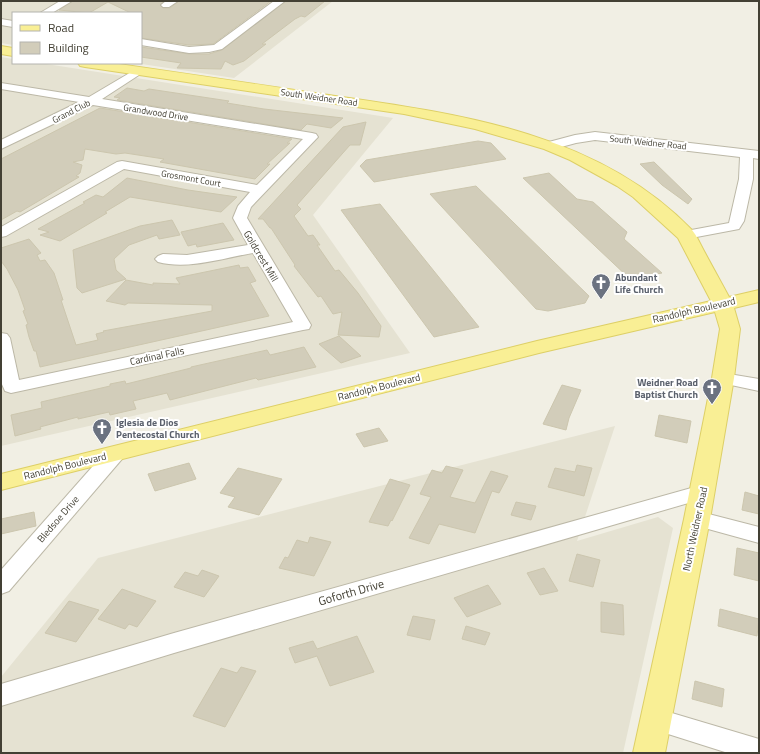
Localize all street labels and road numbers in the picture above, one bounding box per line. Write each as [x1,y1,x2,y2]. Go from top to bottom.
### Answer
street label: South Weidner Road [280,85,358,109]
street label: Grand Club [50,96,93,126]
street label: Grandwood Drive [123,100,190,124]
street label: South Weidner Road [609,131,687,153]
street label: Grosmont Court [160,166,223,190]
street label: Goldcrest Mill [240,228,282,284]
street label: Randolph Boulevard [651,293,737,327]
street label: Cardinal Falls [128,343,186,369]
street label: Randolph Boulevard [336,369,422,405]
street label: Randolph Boulevard [22,448,108,484]
street label: North Weidner Road [679,486,711,572]
street label: Bledsoe Drive [33,492,83,546]
street label: Goforth Drive [316,574,386,610]

